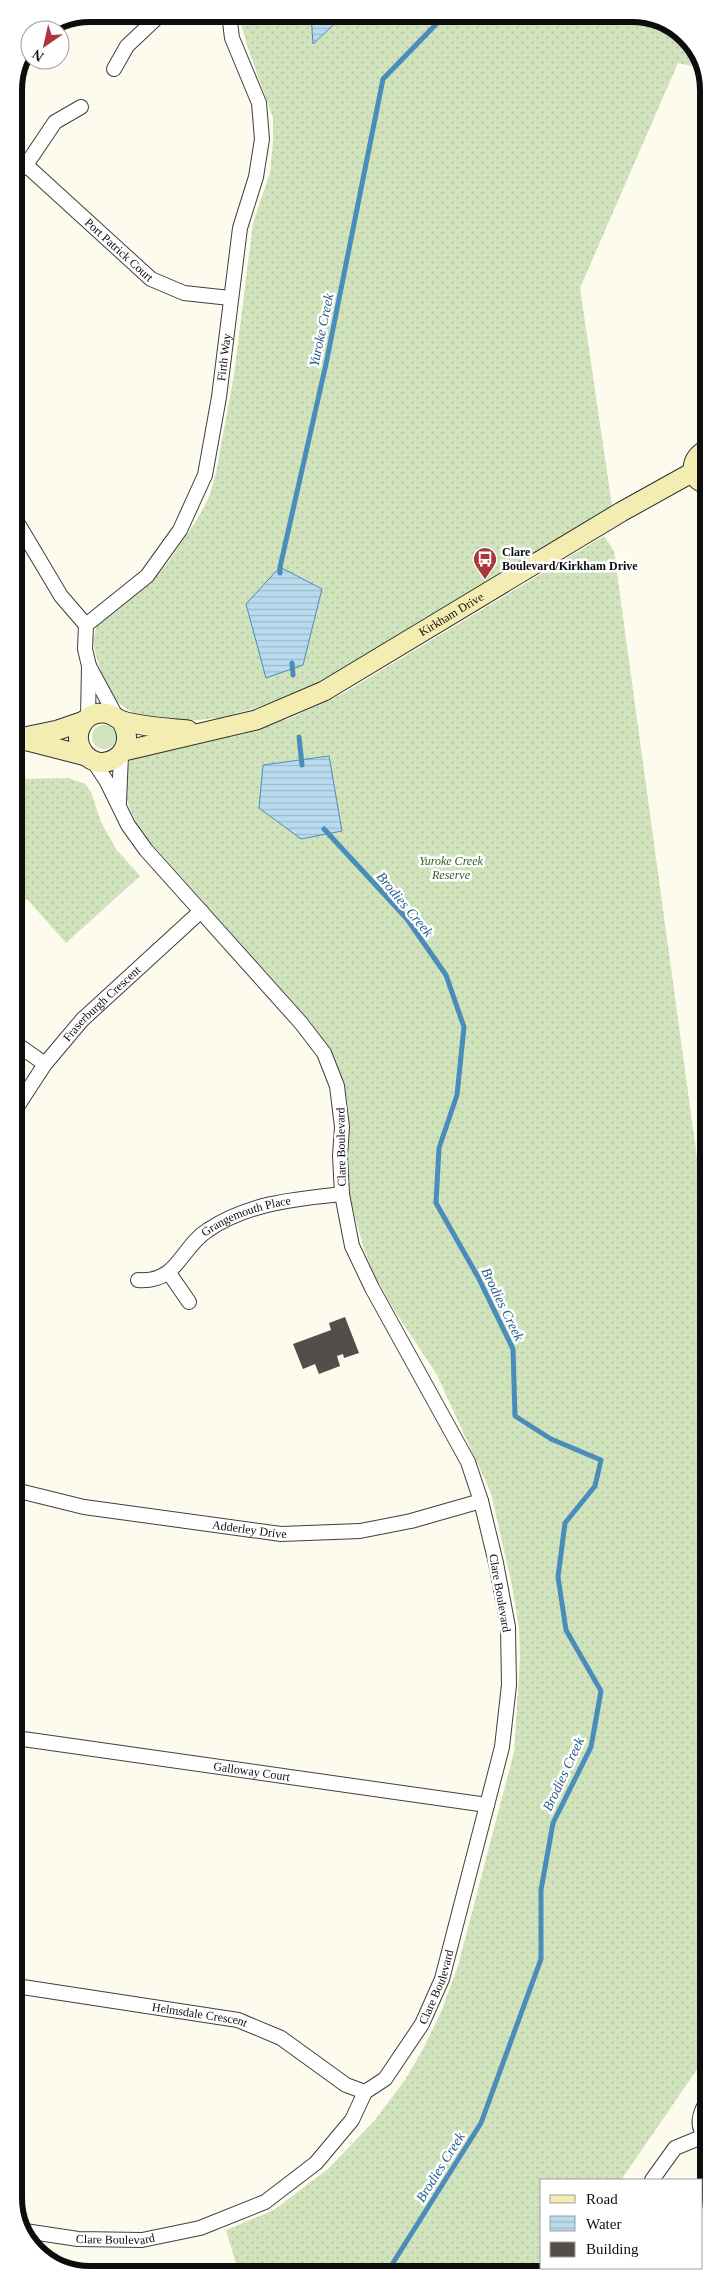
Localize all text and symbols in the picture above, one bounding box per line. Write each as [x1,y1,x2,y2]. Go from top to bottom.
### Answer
north arrow [20,20,70,70]
text: N [30,46,46,64]
street label: Port Patrick Court [82,215,157,285]
water label: Yuroke Creek [306,291,337,368]
street label: Firth Way [214,333,234,382]
place label: Clare Boulevard/Kirkham Drive [502,545,638,573]
bus stop icon: Clare Boulevard/Kirkham Drive [472,546,498,580]
street label: Kirkham Drive [416,590,486,639]
park label: Yuroke Creek Reserve [419,854,484,882]
water label: Brodies Creek [373,869,436,940]
street label: Fraserburgh Crescent [60,962,144,1044]
street label: Clare Boulevard [333,1107,349,1187]
street label: Grangemouth Place [199,1193,292,1239]
water label: Brodies Creek [478,1265,527,1344]
street label: Adderley Drive [211,1518,287,1541]
street label: Clare Boulevard [486,1553,514,1633]
water label: Brodies Creek [540,1734,587,1813]
street label: Galloway Court [213,1759,291,1784]
street label: Clare Boulevard [416,1948,456,2027]
street label: Helmsdale Crescent [151,2000,250,2030]
water label: Brodies Creek [413,2129,468,2205]
legend [540,2179,703,2269]
text: Road [586,2191,618,2207]
text: Water [586,2216,621,2232]
street label: Clare Boulevard [76,2231,156,2247]
text: Building [586,2241,639,2257]

